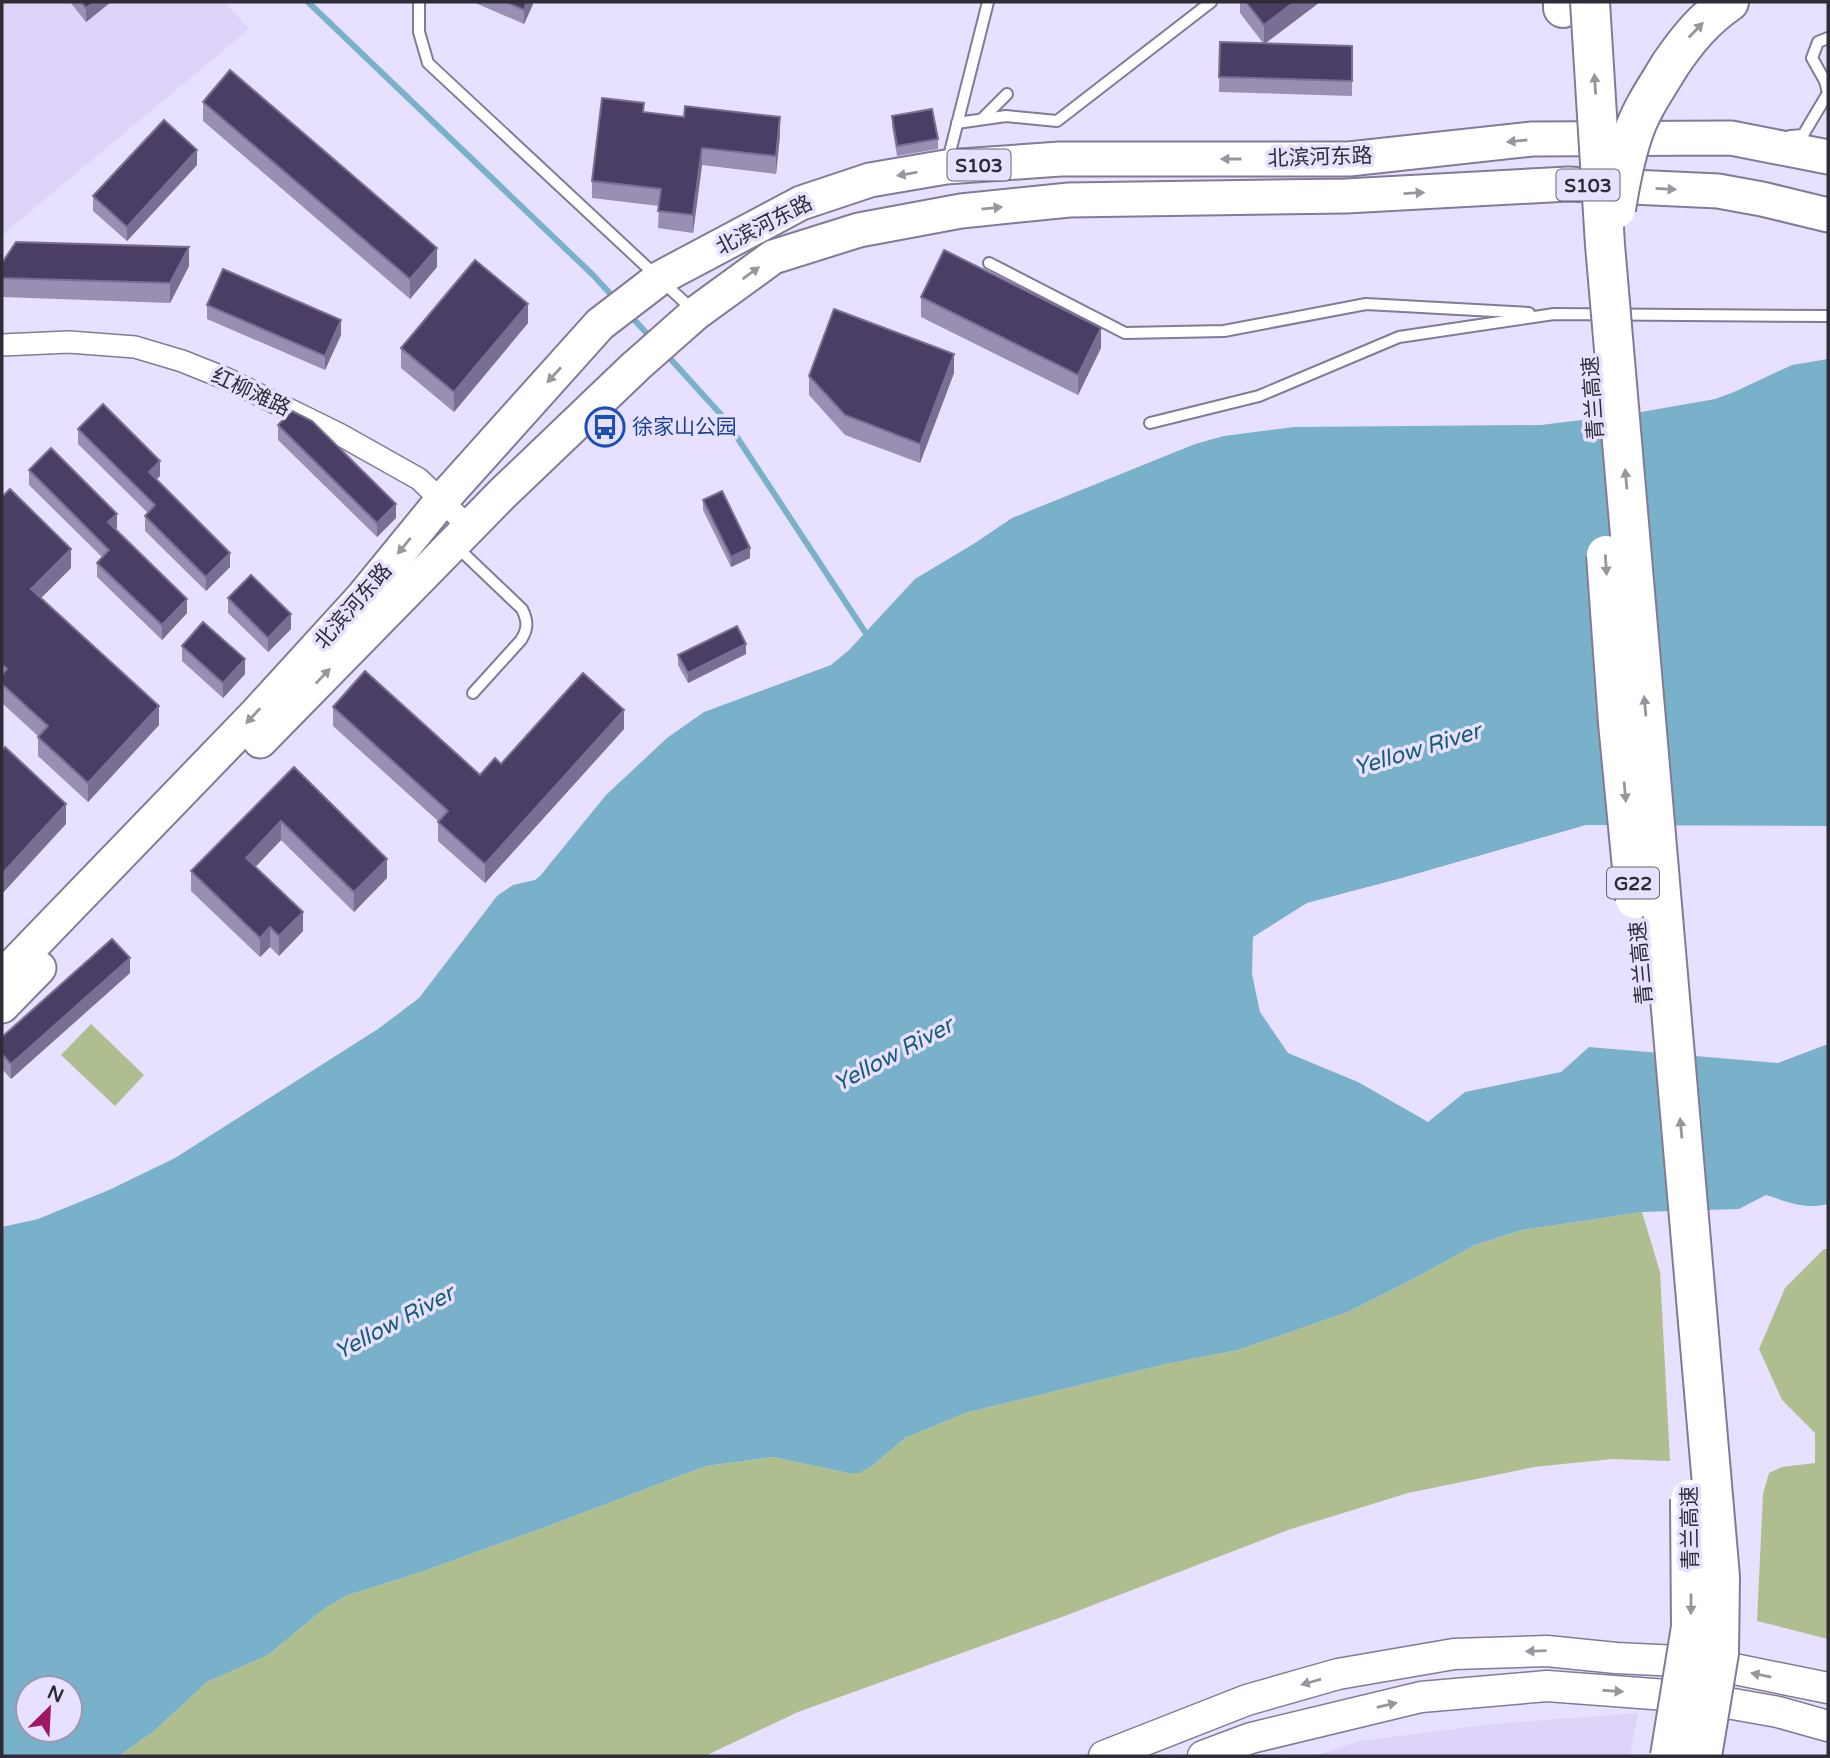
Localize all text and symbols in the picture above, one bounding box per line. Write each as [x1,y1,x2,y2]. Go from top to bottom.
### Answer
one-way arrow [1688,22,1704,39]
one-way arrow [1589,73,1600,95]
one-way arrow [1506,136,1528,147]
street label: 北滨河东路 [1267,143,1373,172]
road number: S103 [948,150,1010,181]
one-way arrow [1220,153,1242,165]
one-way arrow [896,169,918,180]
road number: S103 [1556,169,1620,200]
one-way arrow [1655,183,1677,194]
one-way arrow [1403,187,1425,198]
street label: 北滨河东路 [712,190,817,260]
one-way arrow [981,202,1003,213]
one-way arrow [742,266,760,280]
street label: 青兰高速 [1578,355,1609,441]
street label: 红柳滩路 [207,363,294,422]
one-way arrow [546,366,562,384]
bus stop icon: 徐家山公园 [584,406,626,448]
place label: 徐家山公园 [632,415,737,440]
one-way arrow [1620,468,1631,490]
one-way arrow [397,536,412,554]
one-way arrow [1601,554,1612,576]
street label: 北滨河东路 [310,559,397,654]
one-way arrow [315,668,332,685]
one-way arrow [1639,695,1650,717]
one-way arrow [246,707,262,724]
water label: Yellow River [1350,716,1487,783]
one-way arrow [1620,781,1631,803]
road number: G22 [1607,868,1659,898]
street label: 青兰高速 [1625,920,1658,1006]
water label: Yellow River [829,1010,961,1098]
one-way arrow [1675,1116,1686,1138]
water label: Yellow River [330,1278,462,1366]
street label: 青兰高速 [1677,1486,1704,1570]
one-way arrow [1685,1593,1697,1615]
one-way arrow [1524,1646,1546,1657]
one-way arrow [1750,1669,1772,1680]
north arrow [14,1674,84,1744]
one-way arrow [1300,1677,1322,1688]
text: N [44,1681,67,1708]
one-way arrow [1602,1686,1624,1697]
one-way arrow [1376,1699,1398,1710]

